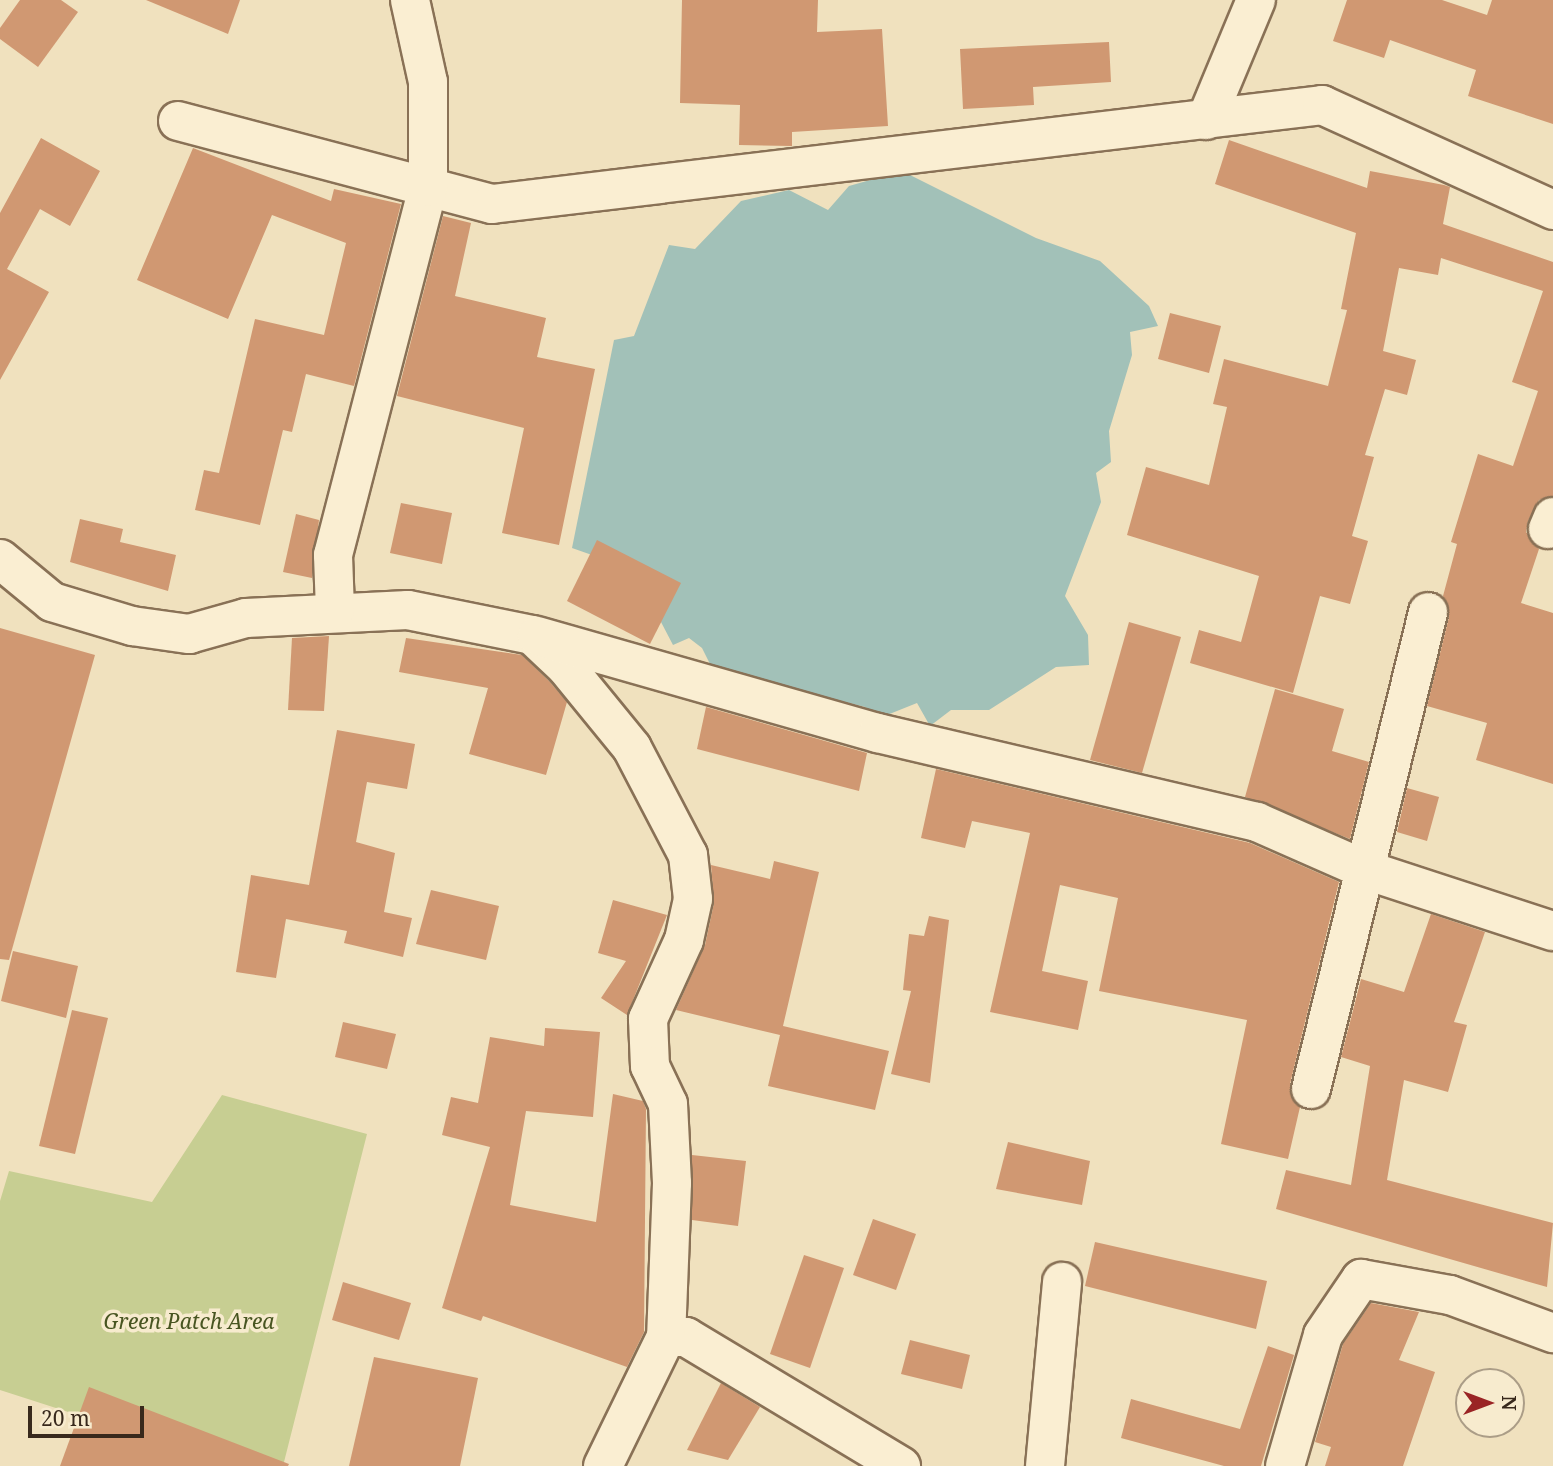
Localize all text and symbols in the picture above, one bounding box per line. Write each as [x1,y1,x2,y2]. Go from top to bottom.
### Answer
park label: Green Patch Area [103,1308,275,1334]
north arrow [1455,1368,1525,1438]
scale bar [32,1392,147,1436]
text: N [1496,1396,1522,1410]
text: 20 m [41,1404,90,1432]

